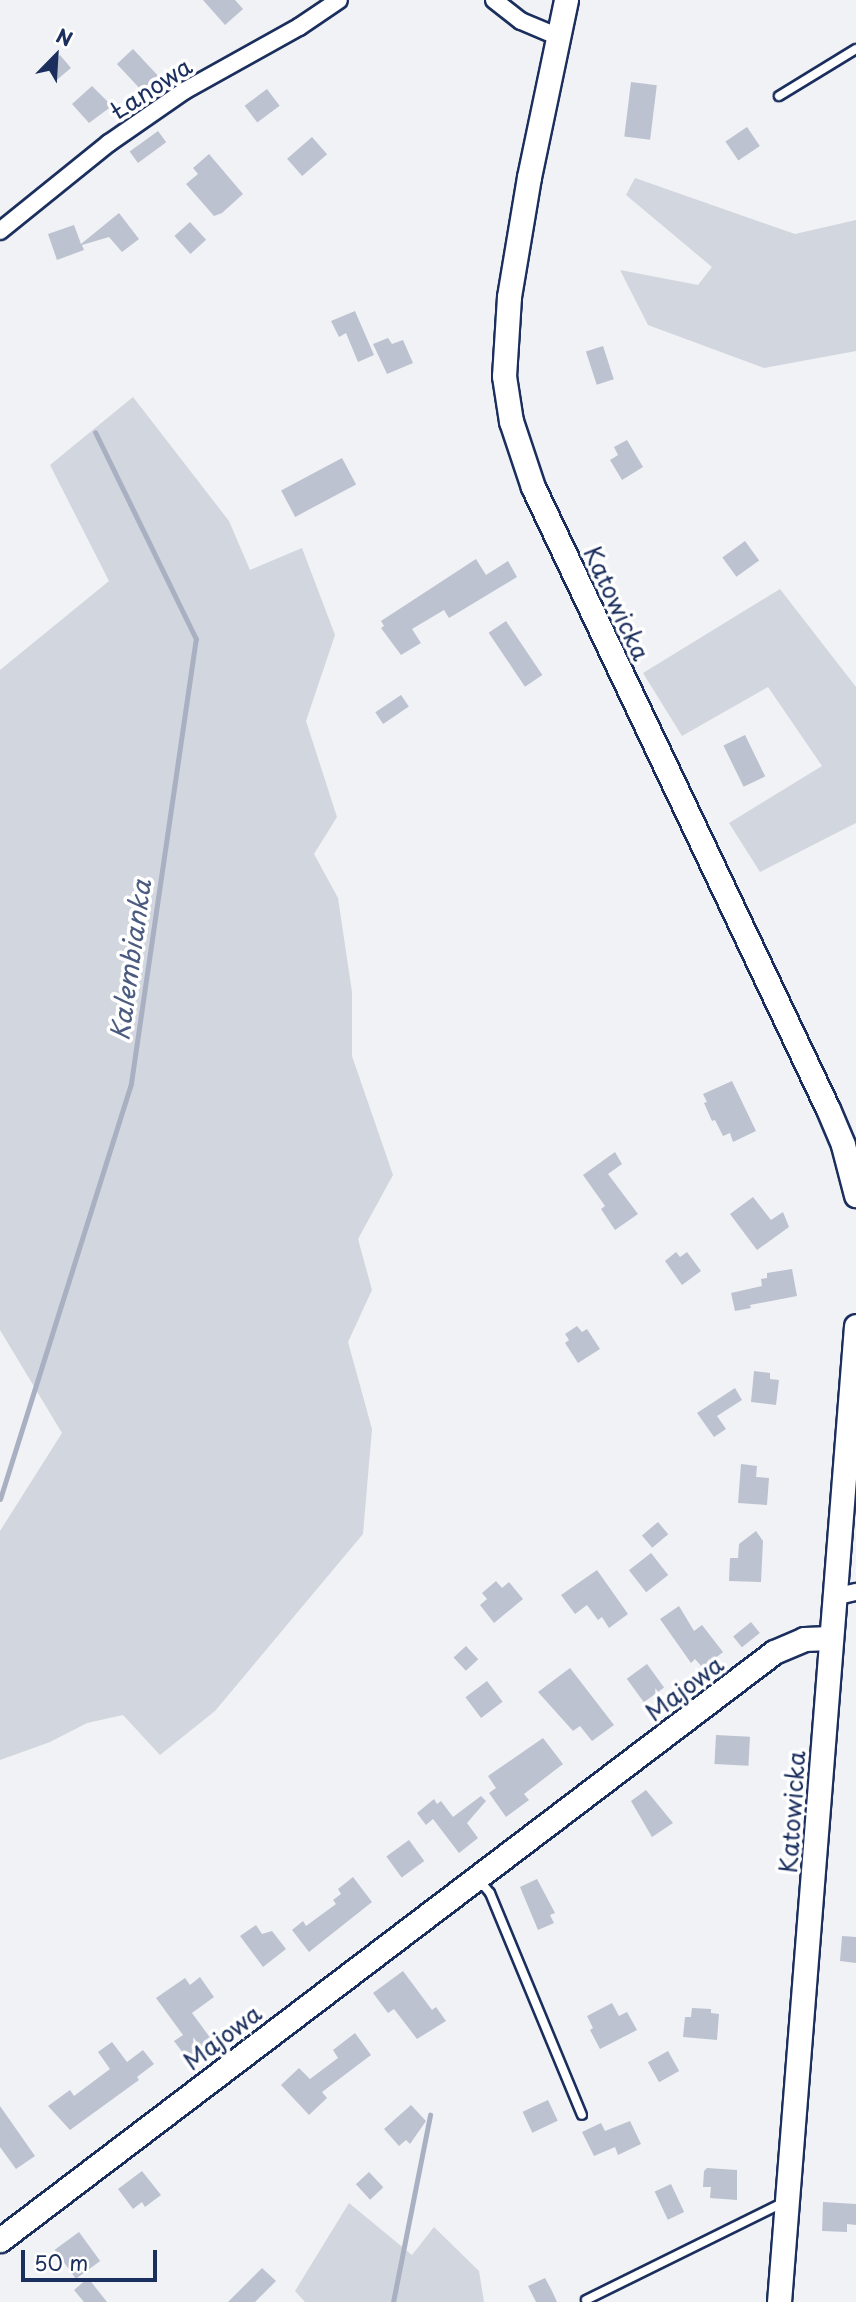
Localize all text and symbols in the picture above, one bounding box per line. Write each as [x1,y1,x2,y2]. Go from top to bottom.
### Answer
north arrow [21,21,91,91]
text: N [52,21,77,53]
street label: Łanowa [105,51,197,125]
street label: Katowicka [578,541,656,665]
water label: Kalembianka [103,878,157,1042]
street label: Majowa [639,1649,729,1727]
street label: Katowicka [773,1750,811,1874]
street label: Majowa [177,1998,267,2076]
scale bar [24,2236,161,2280]
text: 50 m [34,2246,88,2278]

